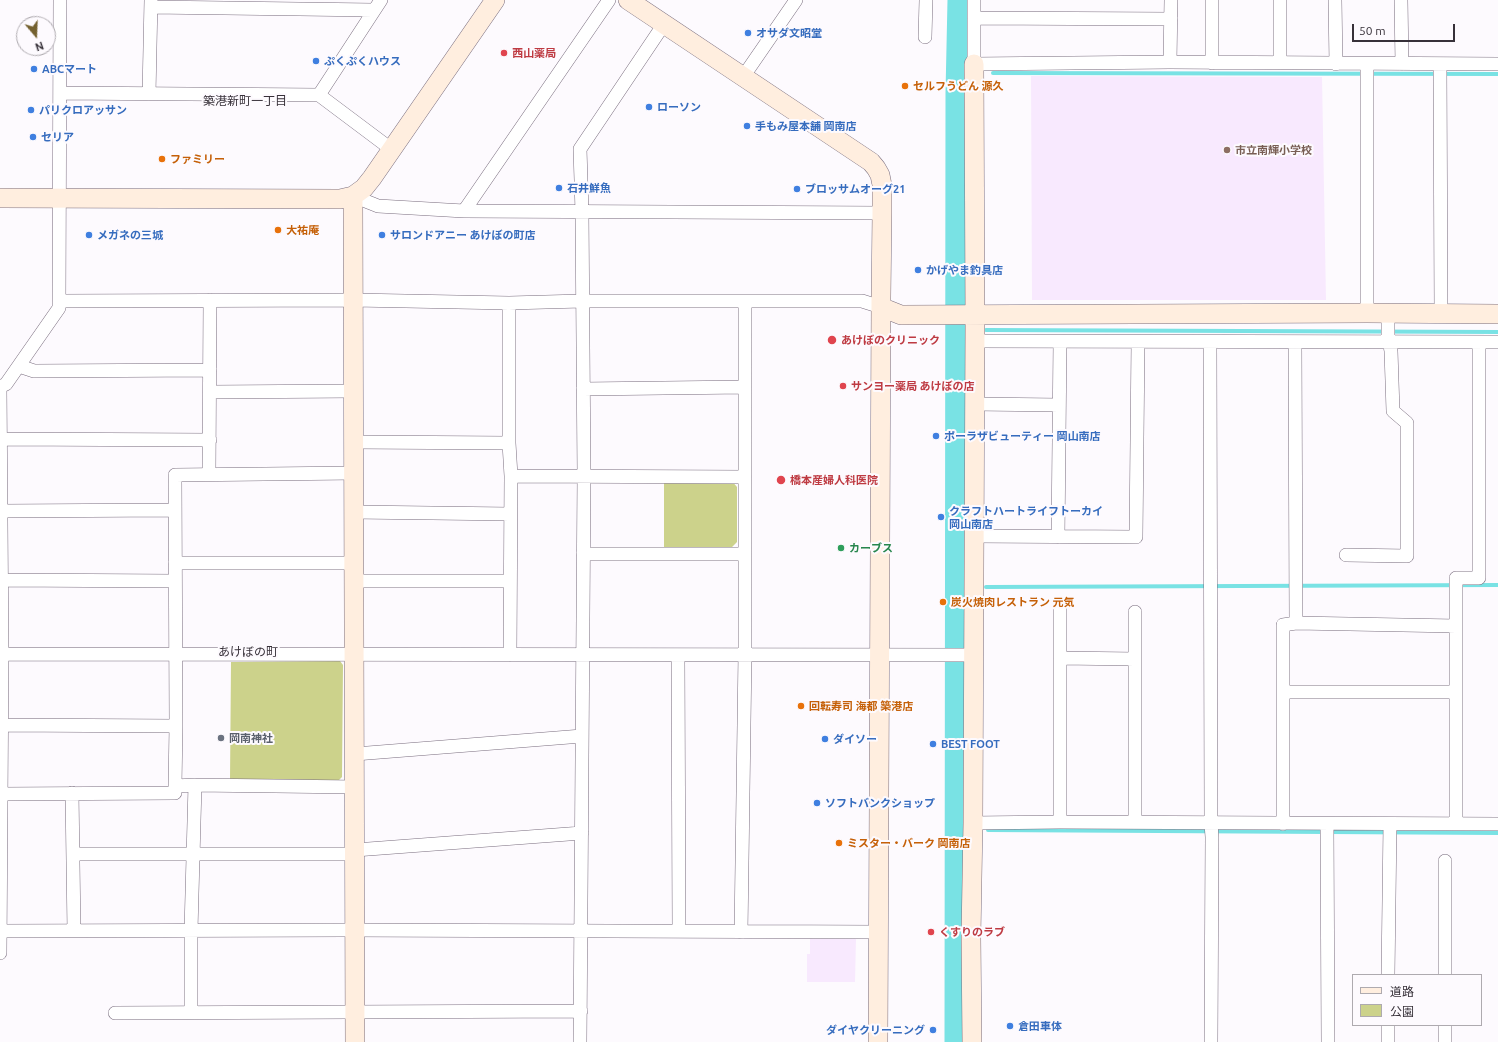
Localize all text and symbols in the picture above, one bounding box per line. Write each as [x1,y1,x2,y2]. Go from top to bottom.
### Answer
north arrow [16,16,56,56]
scale bar [1354,16,1457,42]
text: 50 m [1359,24,1386,37]
place label: オサダ文昭堂 [756,26,822,40]
marker: オサダ文昭堂 [743,28,753,38]
text: N [34,39,45,53]
place label: 西山薬局 [512,46,556,60]
marker: 西山薬局 [499,48,509,58]
place label: ぷくぷくハウス [324,54,401,68]
marker: ぷくぷくハウス [311,56,321,66]
place label: ABCマート [42,62,97,76]
marker: ABCマート [29,64,39,74]
place label: セルフうどん 源久 [913,79,1004,93]
marker: セルフうどん 源久 [900,81,910,91]
district label: 築港新町一丁目 [203,94,287,108]
place label: ローソン [657,100,701,114]
marker: ローソン [644,102,654,112]
place label: パリクロアッサン [39,103,127,117]
marker: パリクロアッサン [26,105,36,115]
place label: 手もみ屋本舗 岡南店 [755,119,857,133]
marker: 手もみ屋本舗 岡南店 [742,121,752,131]
place label: セリア [41,130,74,144]
marker: セリア [28,132,38,142]
place label: 市立南輝小学校 [1235,143,1312,157]
marker: 市立南輝小学校 [1222,145,1232,155]
place label: ファミリー [170,152,225,166]
marker: ファミリー [157,154,167,164]
place label: 石井鮮魚 [567,181,611,195]
place label: ブロッサムオーグ21 [805,182,905,196]
marker: 石井鮮魚 [554,183,564,193]
marker: ブロッサムオーグ21 [792,184,802,194]
place label: 大祐庵 [286,223,319,237]
marker: 大祐庵 [273,225,283,235]
place label: メガネの三城 [97,228,163,242]
place label: サロンドアニー あけぼの町店 [390,228,536,242]
marker: メガネの三城 [84,230,94,240]
marker: サロンドアニー あけぼの町店 [377,230,387,240]
place label: かげやま釣具店 [926,263,1003,277]
marker: かげやま釣具店 [913,265,923,275]
place label: あけぼのクリニック [841,333,940,347]
marker: あけぼのクリニック [826,334,838,346]
place label: サンヨー薬局 あけぼの店 [851,379,975,393]
marker: サンヨー薬局 あけぼの店 [838,381,848,391]
place label: ポーラザビューティー 岡山南店 [944,429,1101,443]
marker: ポーラザビューティー 岡山南店 [931,431,941,441]
place label: 橋本産婦人科医院 [790,473,878,487]
marker: 橋本産婦人科医院 [775,474,787,486]
place label: クラフトハートライフトーカイ 岡山南店 [949,504,1103,530]
marker: クラフトハートライフトーカイ 岡山南店 [936,512,946,522]
place label: カーブス [849,541,893,555]
marker: カーブス [836,543,846,553]
place label: 炭火焼肉レストラン 元気 [951,595,1075,609]
marker: 炭火焼肉レストラン 元気 [938,597,948,607]
district label: あけぼの町 [218,645,278,659]
place label: 回転寿司 海都 築港店 [809,699,913,713]
marker: 回転寿司 海都 築港店 [796,701,806,711]
place label: 岡南神社 [229,731,273,745]
place label: ダイソー [833,732,877,746]
marker: 岡南神社 [216,733,226,743]
marker: ダイソー [820,734,830,744]
place label: BEST FOOT [941,737,1000,751]
marker: BEST FOOT [928,739,938,749]
place label: ソフトバンクショップ [825,796,935,810]
marker: ソフトバンクショップ [812,798,822,808]
place label: ミスター・バーク 岡南店 [847,836,971,850]
marker: ミスター・バーク 岡南店 [834,838,844,848]
place label: くすりのラブ [939,925,1005,939]
marker: くすりのラブ [926,927,936,937]
legend [1352,974,1482,1026]
text: 道路 [1390,985,1414,998]
text: 公園 [1390,1005,1414,1018]
place label: 倉田車体 [1018,1019,1062,1033]
marker: 倉田車体 [1005,1021,1015,1031]
place label: ダイヤクリーニング [826,1023,925,1037]
marker: ダイヤクリーニング [928,1025,938,1035]

